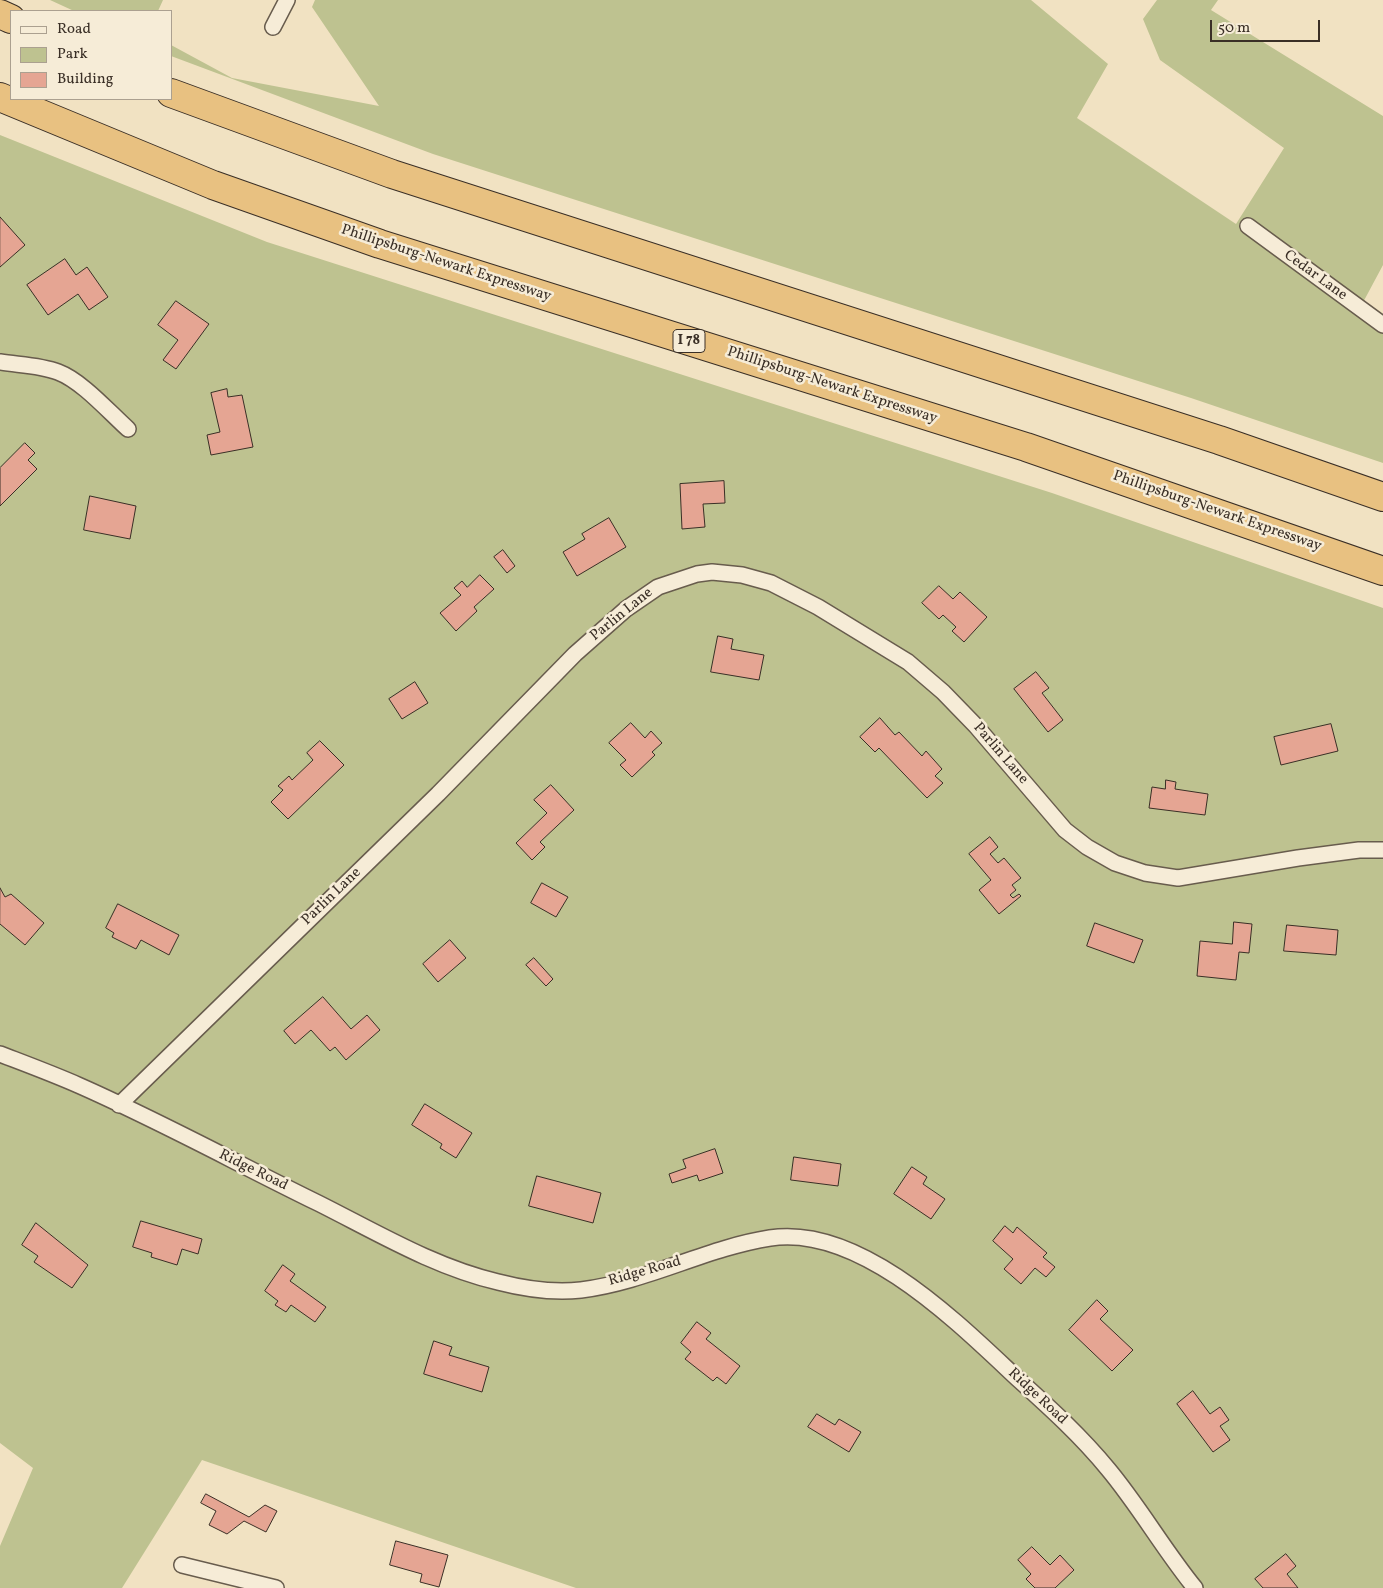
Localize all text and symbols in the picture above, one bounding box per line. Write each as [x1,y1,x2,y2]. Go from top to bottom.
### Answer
legend [10,10,172,100]
scale bar [1213,10,1323,42]
text: 50 m [1218,18,1250,39]
text: Road [57,19,91,40]
text: Park [57,44,88,65]
text: Building [57,69,113,90]
street label: Phillipsburg-Newark Expressway [339,221,553,307]
street label: Cedar Lane [1280,247,1350,305]
road number: I 78 [673,330,705,352]
street label: Phillipsburg-Newark Expressway [725,343,939,429]
street label: Phillipsburg-Newark Expressway [1110,468,1324,556]
street label: Parlin Lane [587,584,657,646]
street label: Parlin Lane [968,720,1032,788]
street label: Parlin Lane [299,864,365,930]
street label: Ridge Road [215,1146,291,1196]
street label: Ridge Road [607,1253,683,1291]
street label: Ridge Road [1003,1365,1071,1429]

